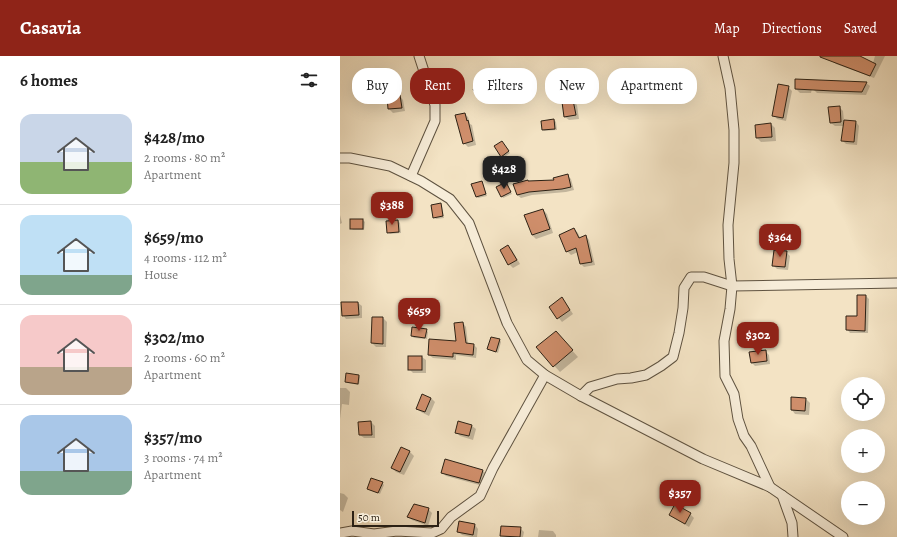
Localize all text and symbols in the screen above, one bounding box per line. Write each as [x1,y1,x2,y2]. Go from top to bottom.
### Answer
text: Casavia [20,15,81,41]
text: Map [714,19,740,38]
text: Directions [762,19,822,38]
text: Saved [844,19,877,38]
chip: Buy [352,68,402,104]
chip: Rent [410,68,465,104]
chip: Filters [473,68,537,104]
chip: New [545,68,599,104]
chip: Apartment [607,68,697,104]
text: 6 homes [20,69,78,92]
icon: filters [298,69,320,91]
text: $428/mo [144,126,205,149]
icon: home [52,130,100,178]
text: 2 rooms · 80 m² [144,149,225,166]
pin: $428 [480,156,528,190]
text: $428 [492,160,516,177]
text: Apartment [144,166,202,183]
pin: $388 [368,192,416,226]
text: $388 [380,196,404,213]
pin: $364 [756,224,804,258]
text: $659/mo [144,226,204,249]
text: $364 [768,228,792,245]
icon: home [52,231,100,279]
text: 4 rooms · 112 m² [144,249,227,266]
text: House [144,266,178,283]
pin: $659 [395,298,443,332]
text: $659 [407,302,431,319]
pin: $302 [734,322,782,356]
text: $302/mo [144,326,205,349]
text: $302 [746,326,770,343]
icon: home [52,331,100,379]
text: 2 rooms · 60 m² [144,349,225,366]
text: Apartment [144,366,202,383]
map controls [841,377,885,525]
button: locate [841,377,885,421]
text: $357/mo [144,426,202,449]
button: + [841,429,885,473]
icon: home [52,431,100,479]
text: 3 rooms · 74 m² [144,449,223,466]
text: Apartment [144,466,202,483]
pin: $357 [656,480,704,514]
button: − [841,481,885,525]
text: $357 [669,484,691,501]
scale bar [352,509,439,528]
text: 50 m [358,510,380,525]

